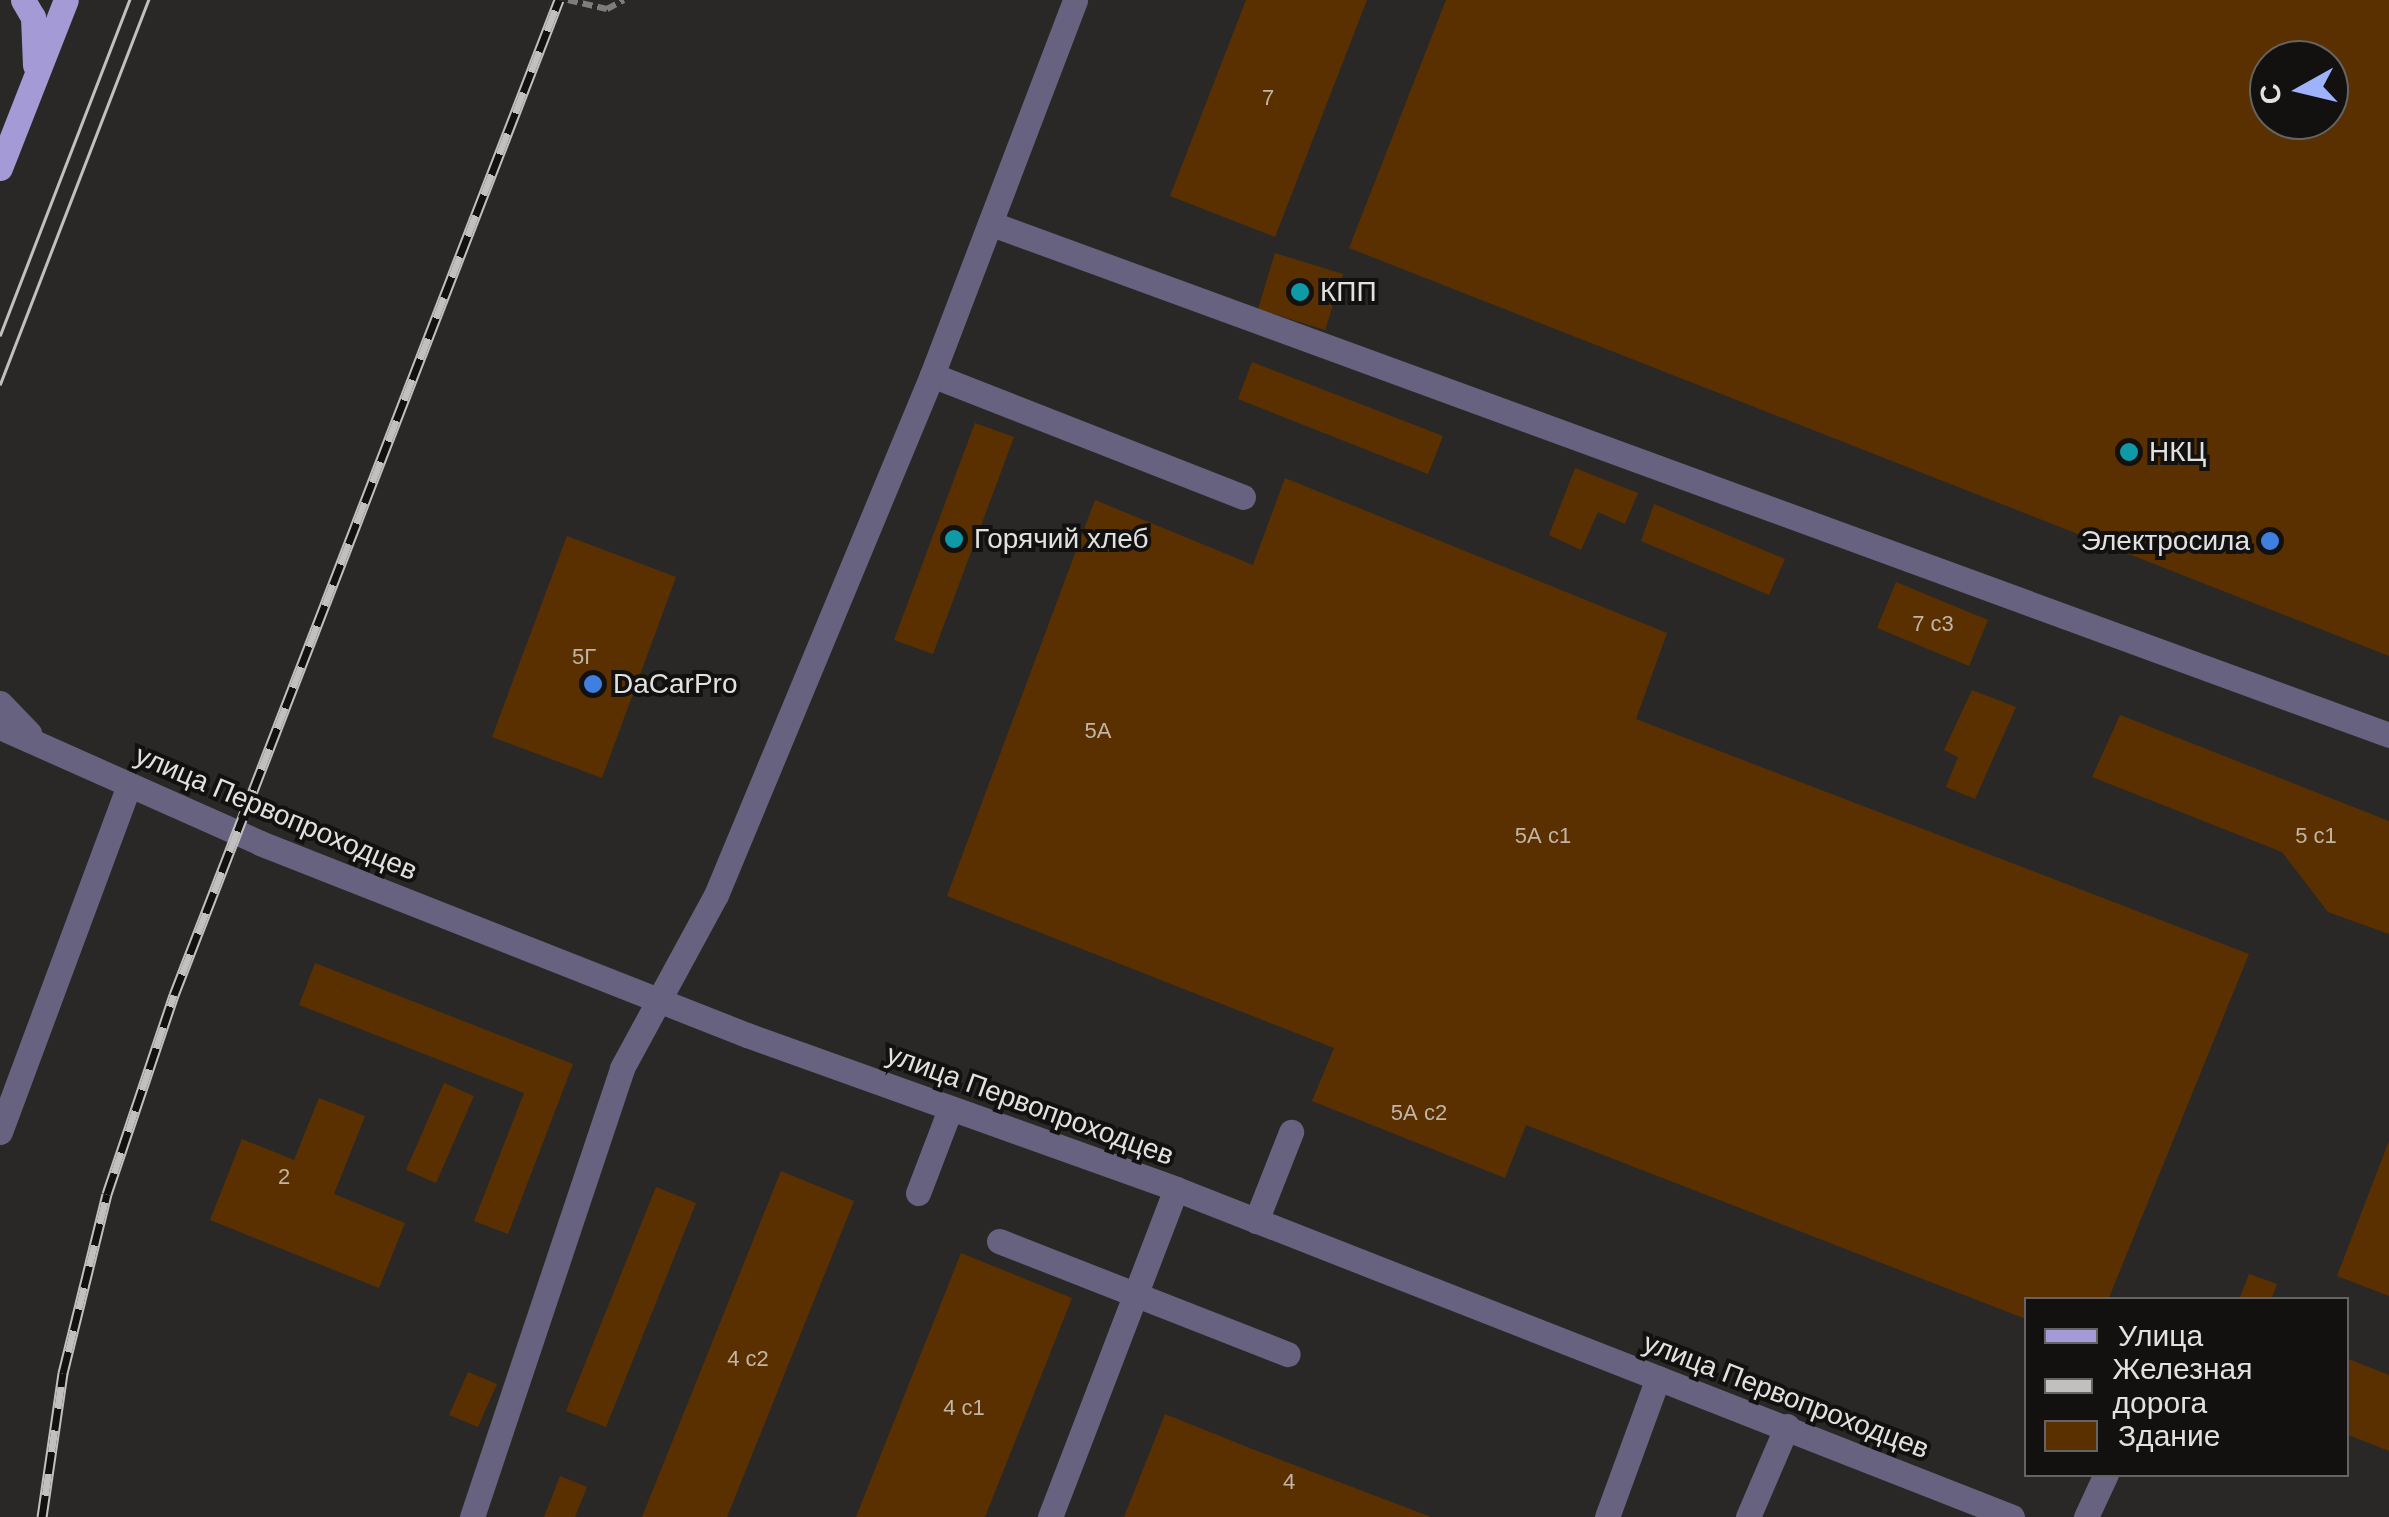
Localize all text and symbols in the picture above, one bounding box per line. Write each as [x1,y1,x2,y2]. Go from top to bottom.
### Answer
north arrow [2249,40,2349,140]
text: С [2254,82,2288,106]
house number: 7 [1262,85,1274,111]
place label: КПП [1320,275,1377,309]
marker: КПП [1289,281,1311,303]
place label: НКЦ [2149,435,2206,469]
marker: НКЦ [2118,441,2140,463]
place label: Горячий хлеб [974,522,1149,556]
place label: Электросила [2081,524,2250,558]
marker: Горячий хлеб [943,528,965,550]
marker: Электросила [2259,530,2281,552]
house number: 7 с3 [1912,611,1954,637]
house number: 5Г [572,644,596,670]
place label: DaCarPro [613,667,737,701]
marker: DaCarPro [582,673,604,695]
house number: 5А [1085,718,1111,744]
street label: улица Первопроходцев [130,738,422,888]
house number: 5А с1 [1515,823,1571,849]
house number: 5 с1 [2295,823,2337,849]
street label: улица Первопроходцев [882,1037,1178,1173]
house number: 5А с2 [1391,1100,1447,1126]
house number: 2 [278,1164,290,1190]
legend [2024,1297,2349,1477]
text: Улица [2118,1319,2203,1352]
street label: улица Первопроходцев [1638,1326,1934,1466]
house number: 4 с2 [727,1346,769,1372]
text: Железная дорога [2113,1352,2252,1419]
house number: 4 с1 [943,1395,985,1421]
text: Здание [2118,1419,2220,1452]
house number: 4 [1283,1469,1295,1495]

